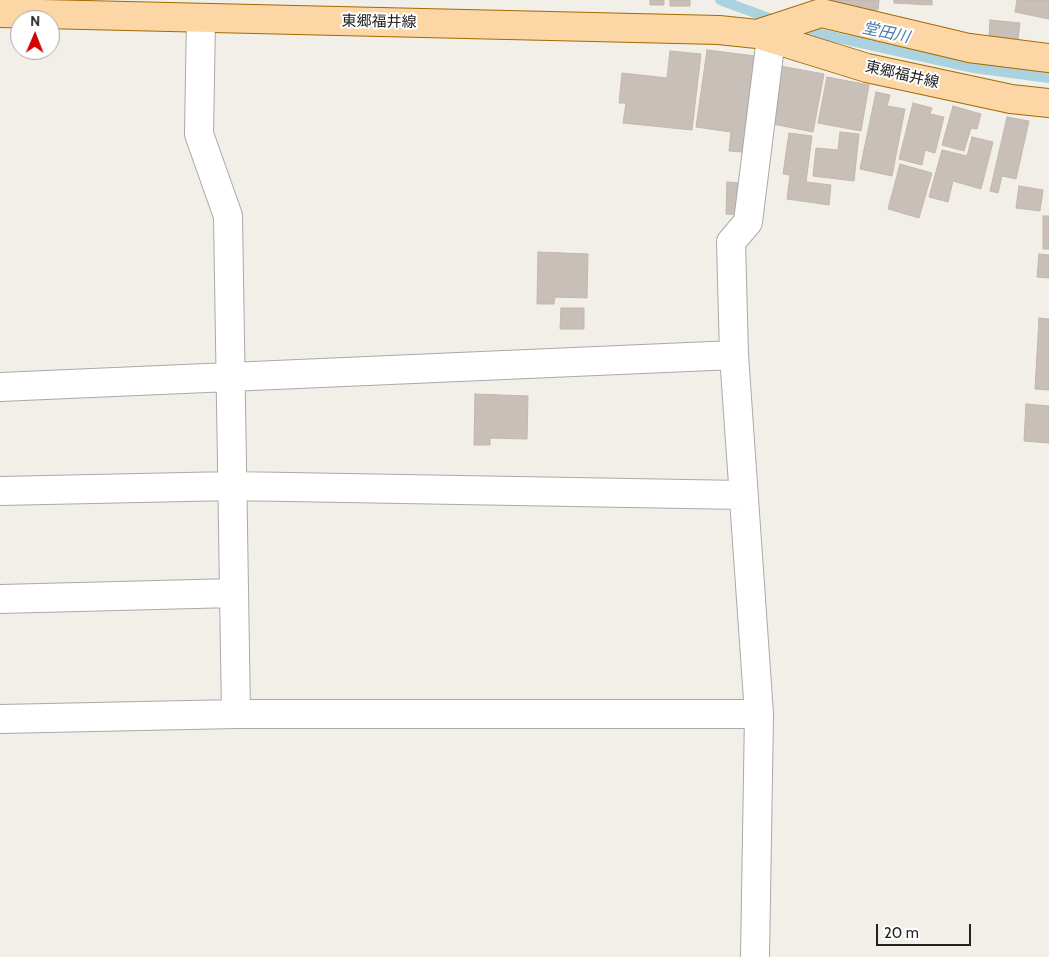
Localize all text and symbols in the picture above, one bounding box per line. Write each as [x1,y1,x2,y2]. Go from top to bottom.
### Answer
north arrow [10,10,60,60]
text: N [30,12,40,30]
street label: 東郷福井線 [341,12,417,32]
water label: 堂田川 [861,19,911,47]
street label: 東郷福井線 [863,58,941,92]
scale bar [879,914,974,946]
text: 20 m [884,924,919,942]

